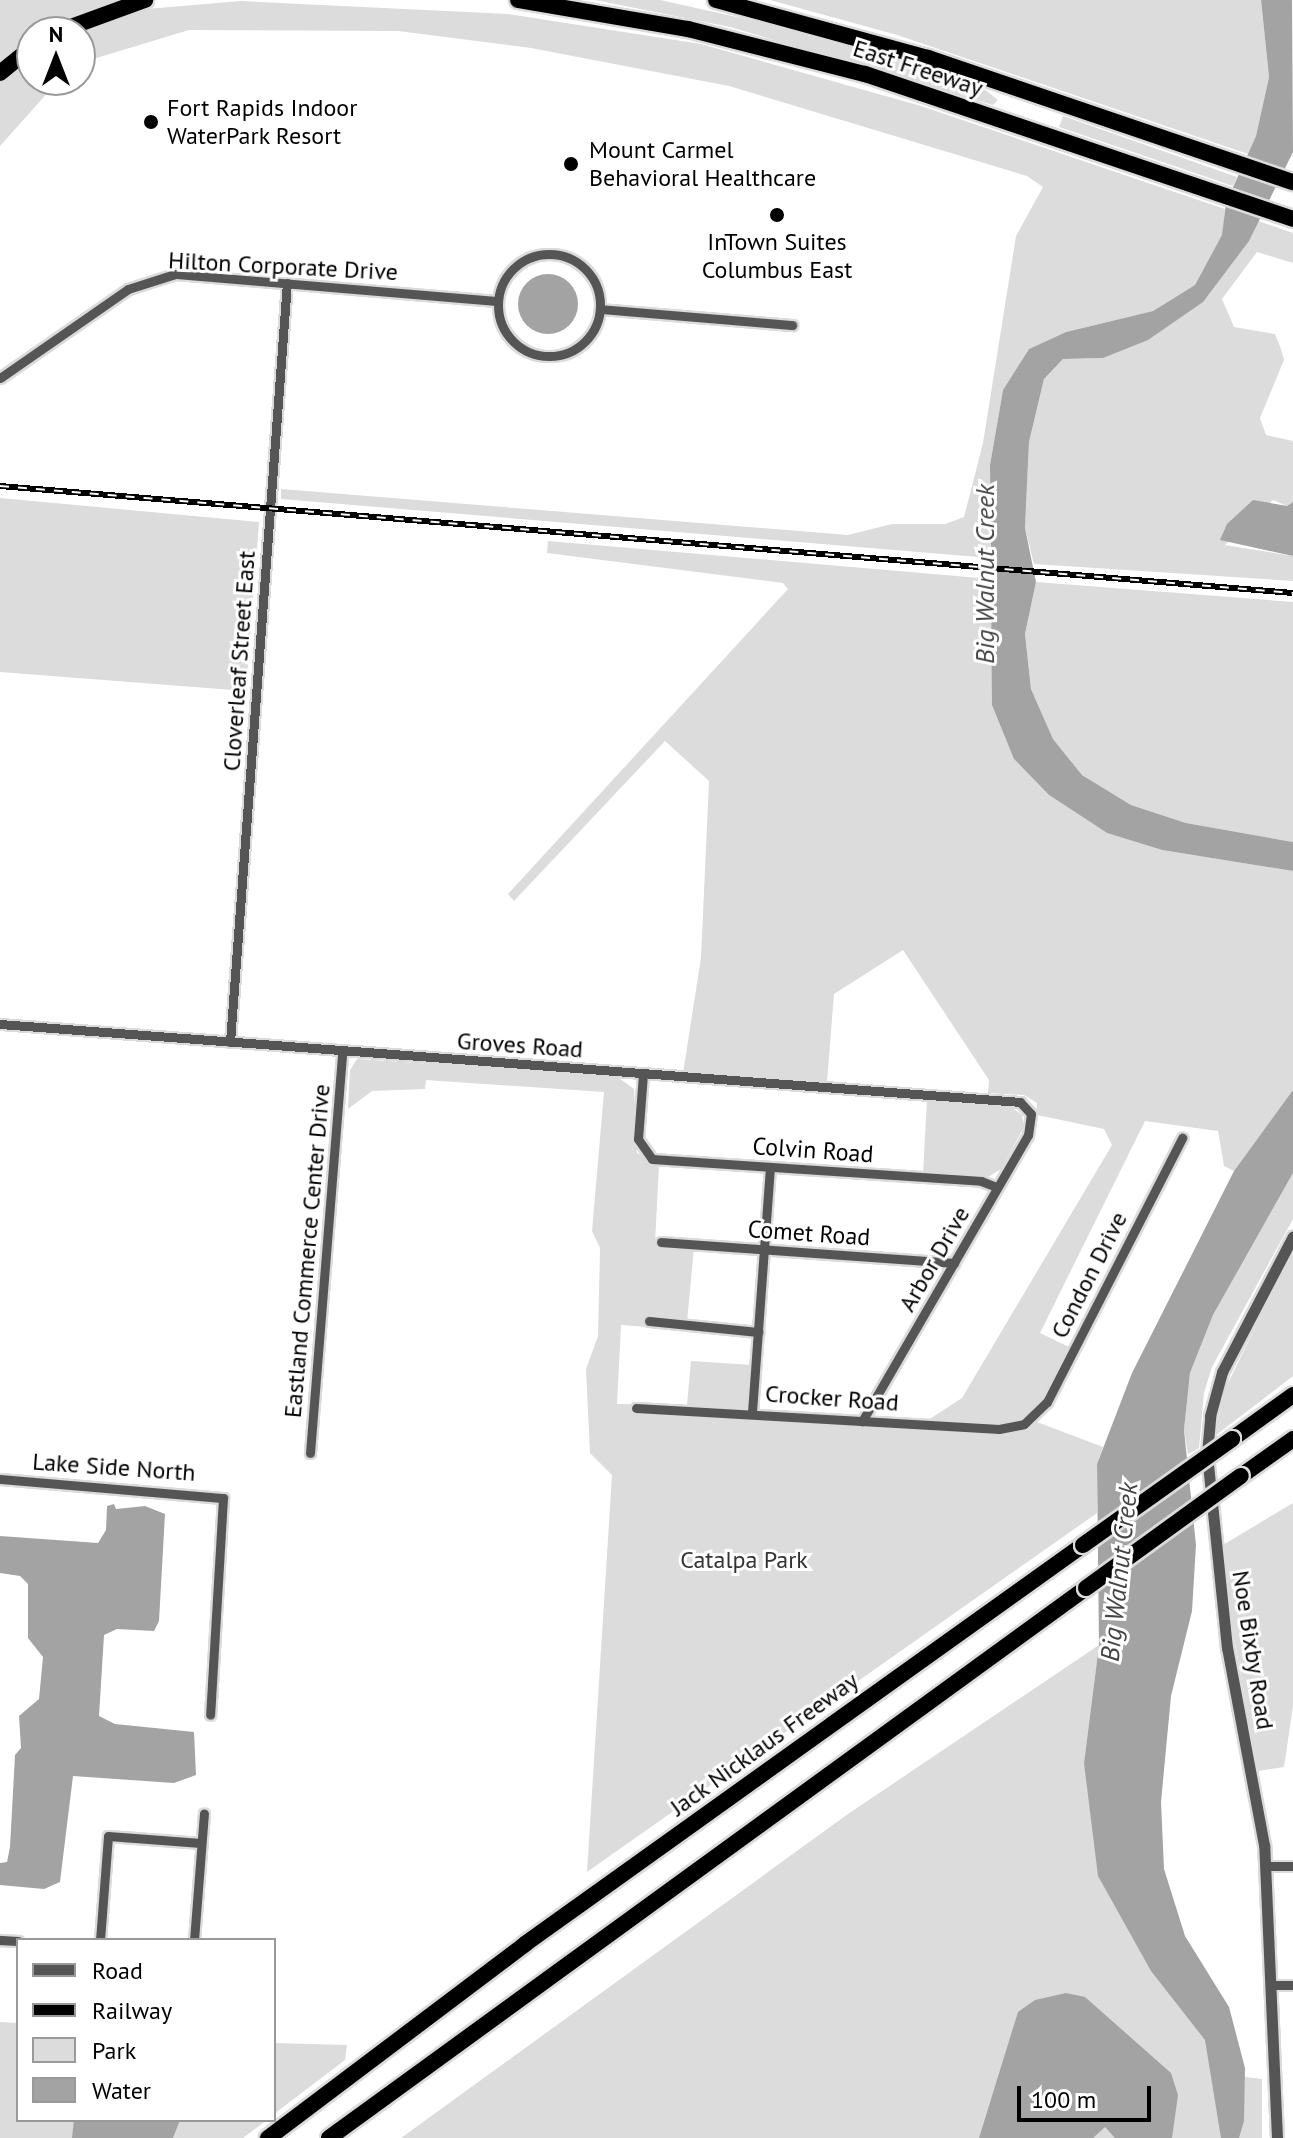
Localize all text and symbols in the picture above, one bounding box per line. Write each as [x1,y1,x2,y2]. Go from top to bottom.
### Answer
north arrow [16,16,96,96]
text: N [49,20,63,48]
street label: East Freeway [850,34,986,102]
place label: Fort Rapids Indoor WaterPark Resort [167,94,357,150]
marker: Fort Rapids Indoor WaterPark Resort [142,113,160,131]
place label: Mount Carmel Behavioral Healthcare [589,136,816,192]
marker: Mount Carmel Behavioral Healthcare [560,153,582,175]
marker: InTown Suites Columbus East [768,206,786,224]
place label: InTown Suites Columbus East [702,228,852,284]
street label: Hilton Corporate Drive [167,246,399,286]
water label: Big Walnut Creek [969,484,1001,664]
street label: Cloverleaf Street East [217,550,261,772]
street label: Groves Road [456,1026,584,1064]
street label: Eastland Commerce Center Drive [278,1083,336,1419]
street label: Colvin Road [752,1131,874,1169]
street label: Arbor Drive [892,1201,976,1317]
street label: Condon Drive [1045,1207,1133,1343]
street label: Comet Road [747,1214,871,1252]
street label: Crocker Road [764,1379,900,1417]
street label: Lake Side North [31,1447,197,1487]
water label: Big Walnut Creek [1094,1481,1144,1663]
park label: Catalpa Park [680,1546,808,1574]
street label: Noe Bixby Road [1226,1568,1280,1732]
street label: Jack Nicklaus Freeway [664,1666,864,1822]
legend [16,1938,276,2122]
text: Road [92,1955,143,1986]
text: Railway [92,1995,172,2026]
text: Park [92,2035,136,2066]
scale bar [1021,2070,1155,2120]
text: Water [92,2075,151,2106]
text: 100 m [1031,2084,1096,2115]

